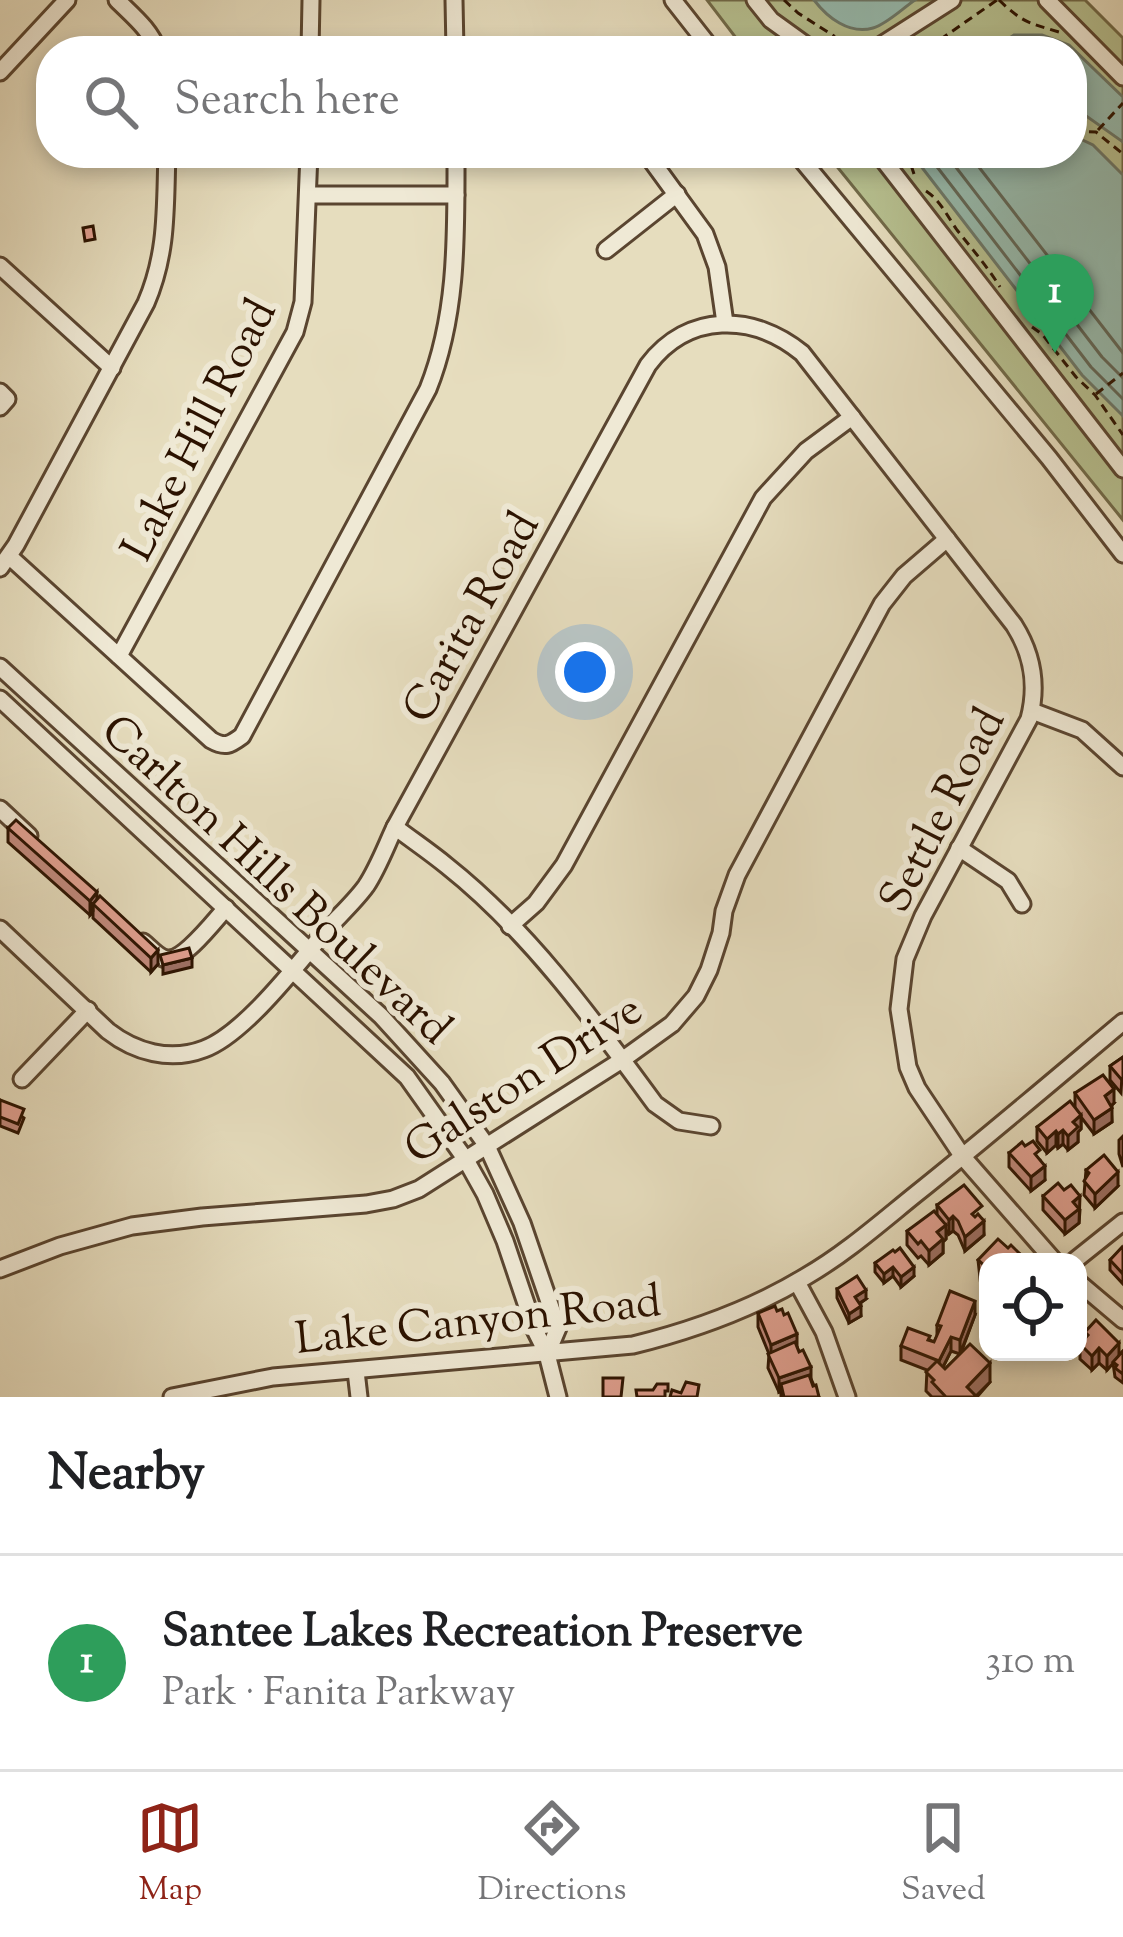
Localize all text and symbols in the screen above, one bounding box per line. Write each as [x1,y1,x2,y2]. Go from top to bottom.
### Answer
search box [36,36,1087,168]
icon: search [78,69,144,135]
text: Search here [174,70,400,135]
pin: 1 [1016,254,1094,353]
street label: Lake Hill Road [108,289,296,574]
street label: Carita Road [389,501,558,736]
your location [555,642,615,702]
street label: Settle Road [866,698,1024,925]
street label: Carlton Hills Boulevard [84,702,464,1062]
street label: Galston Drive [393,980,657,1183]
map controls [979,1253,1087,1361]
button: locate [979,1253,1087,1361]
street label: Lake Canyon Road [293,1272,665,1375]
text: Nearby [48,1439,205,1512]
text: Santee Lakes Recreation Preserve [162,1602,803,1667]
text: 1 [80,1635,94,1691]
text: 310 m [985,1635,1075,1691]
text: Park · Fanita Parkway [162,1667,515,1723]
tab: Map [137,1795,203,1915]
tab: Directions [478,1795,627,1915]
tab: Saved [901,1795,986,1915]

